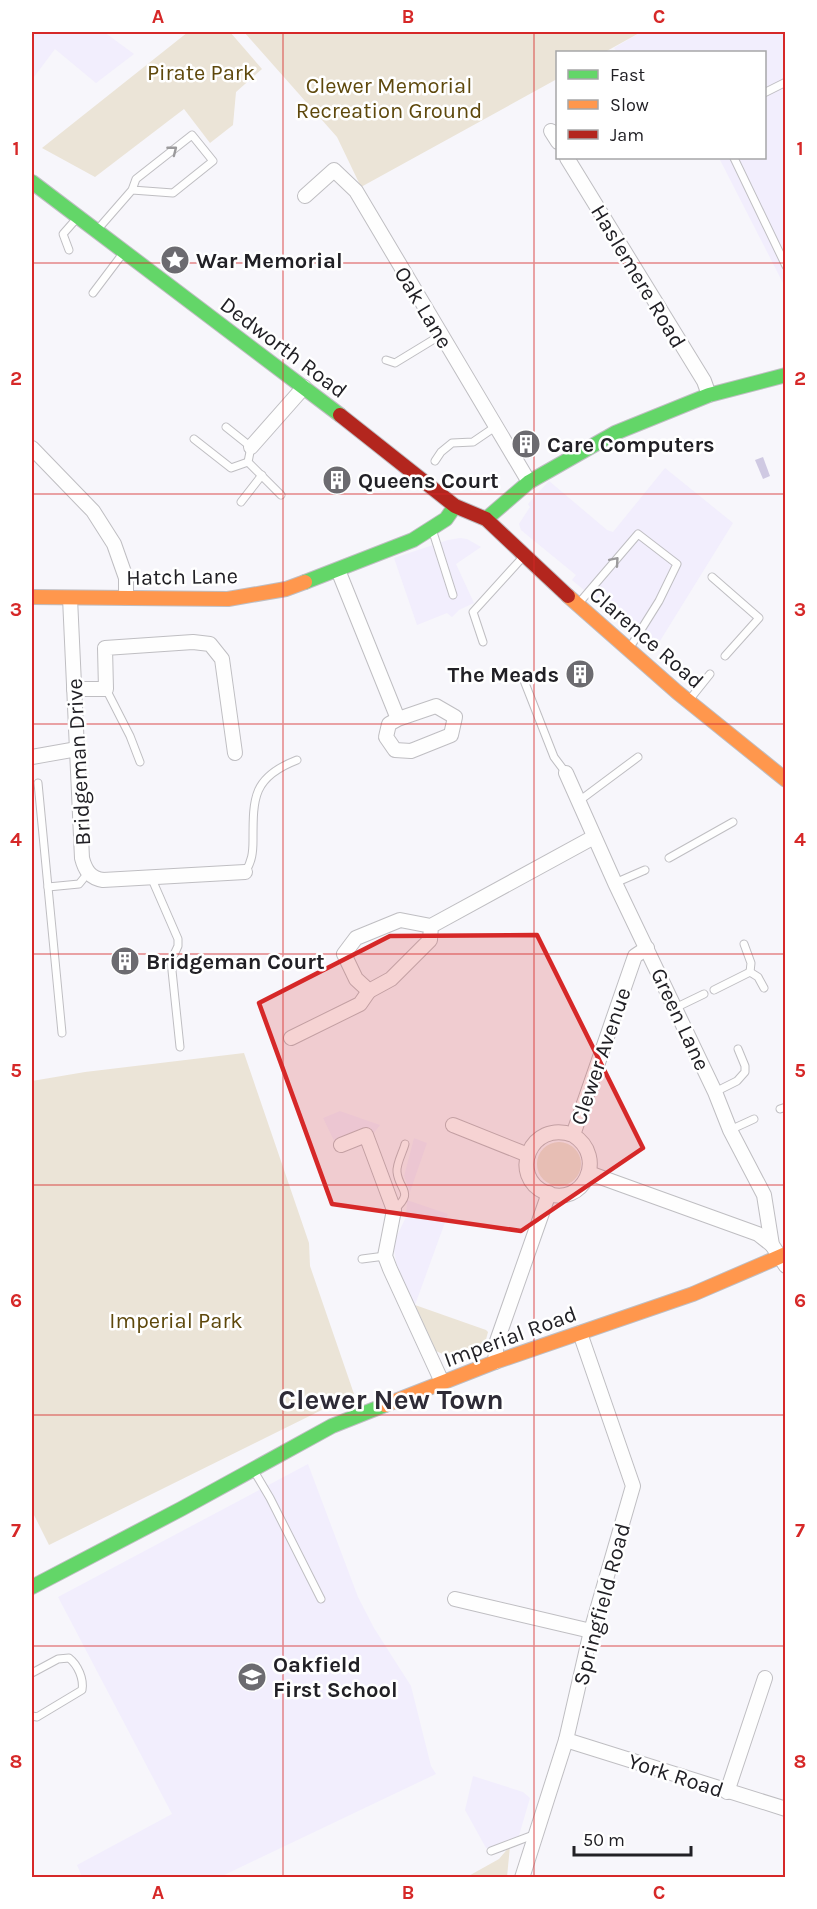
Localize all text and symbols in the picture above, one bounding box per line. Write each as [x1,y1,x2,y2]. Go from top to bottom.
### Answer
text: A [152,5,165,28]
text: B [402,5,414,28]
text: C [653,5,665,28]
legend [556,51,766,159]
park label: Pirate Park [147,60,255,86]
text: Fast [610,64,645,86]
park label: Clewer Memorial Recreation Ground [296,73,482,124]
text: Slow [610,94,649,116]
text: Jam [610,124,644,146]
text: 1 [12,137,20,160]
text: 1 [796,137,804,160]
one-way arrow [166,147,177,158]
street label: Haslemere Road [585,200,691,353]
place icon: War Memorial [159,244,191,276]
place label: War Memorial [196,248,343,274]
street label: Oak Lane [389,262,458,353]
street label: Dedworth Road [215,292,352,404]
text: 2 [10,367,22,390]
text: 2 [794,367,806,390]
building icon: Care Computers [510,428,542,460]
place label: Care Computers [547,432,715,458]
building icon: Queens Court [321,464,353,496]
place label: Queens Court [358,468,499,494]
one-way arrow [608,556,619,567]
street label: Hatch Lane [126,563,238,591]
street label: Clarence Road [584,581,709,694]
text: 3 [10,598,22,621]
text: 3 [794,598,806,621]
building icon: The Meads [564,658,596,690]
place label: The Meads [447,662,559,688]
street label: Bridgeman Drive [62,678,96,846]
text: 4 [10,828,22,851]
text: 4 [794,828,806,851]
building icon: Bridgeman Court [109,945,141,977]
place label: Bridgeman Court [146,949,325,975]
street label: Green Lane [645,964,715,1075]
street label: Clewer Avenue [565,984,637,1129]
text: 5 [10,1059,22,1082]
text: 5 [794,1059,806,1082]
text: 6 [10,1289,22,1312]
text: 6 [794,1289,806,1312]
street label: Imperial Road [440,1301,580,1373]
park label: Imperial Park [109,1308,243,1334]
district label: Clewer New Town [278,1383,504,1416]
text: 7 [11,1519,21,1542]
text: 7 [795,1519,805,1542]
street label: Springfield Road [568,1520,636,1688]
place label: Oakfield First School [273,1652,398,1703]
school or university icon: Oakfield First School [236,1661,268,1693]
street label: York Road [625,1748,727,1804]
text: 8 [10,1750,22,1773]
text: 8 [794,1750,806,1773]
scale bar [574,1819,691,1857]
text: 50 m [583,1829,625,1851]
text: A [152,1881,165,1904]
text: B [402,1881,414,1904]
text: C [653,1881,665,1904]

